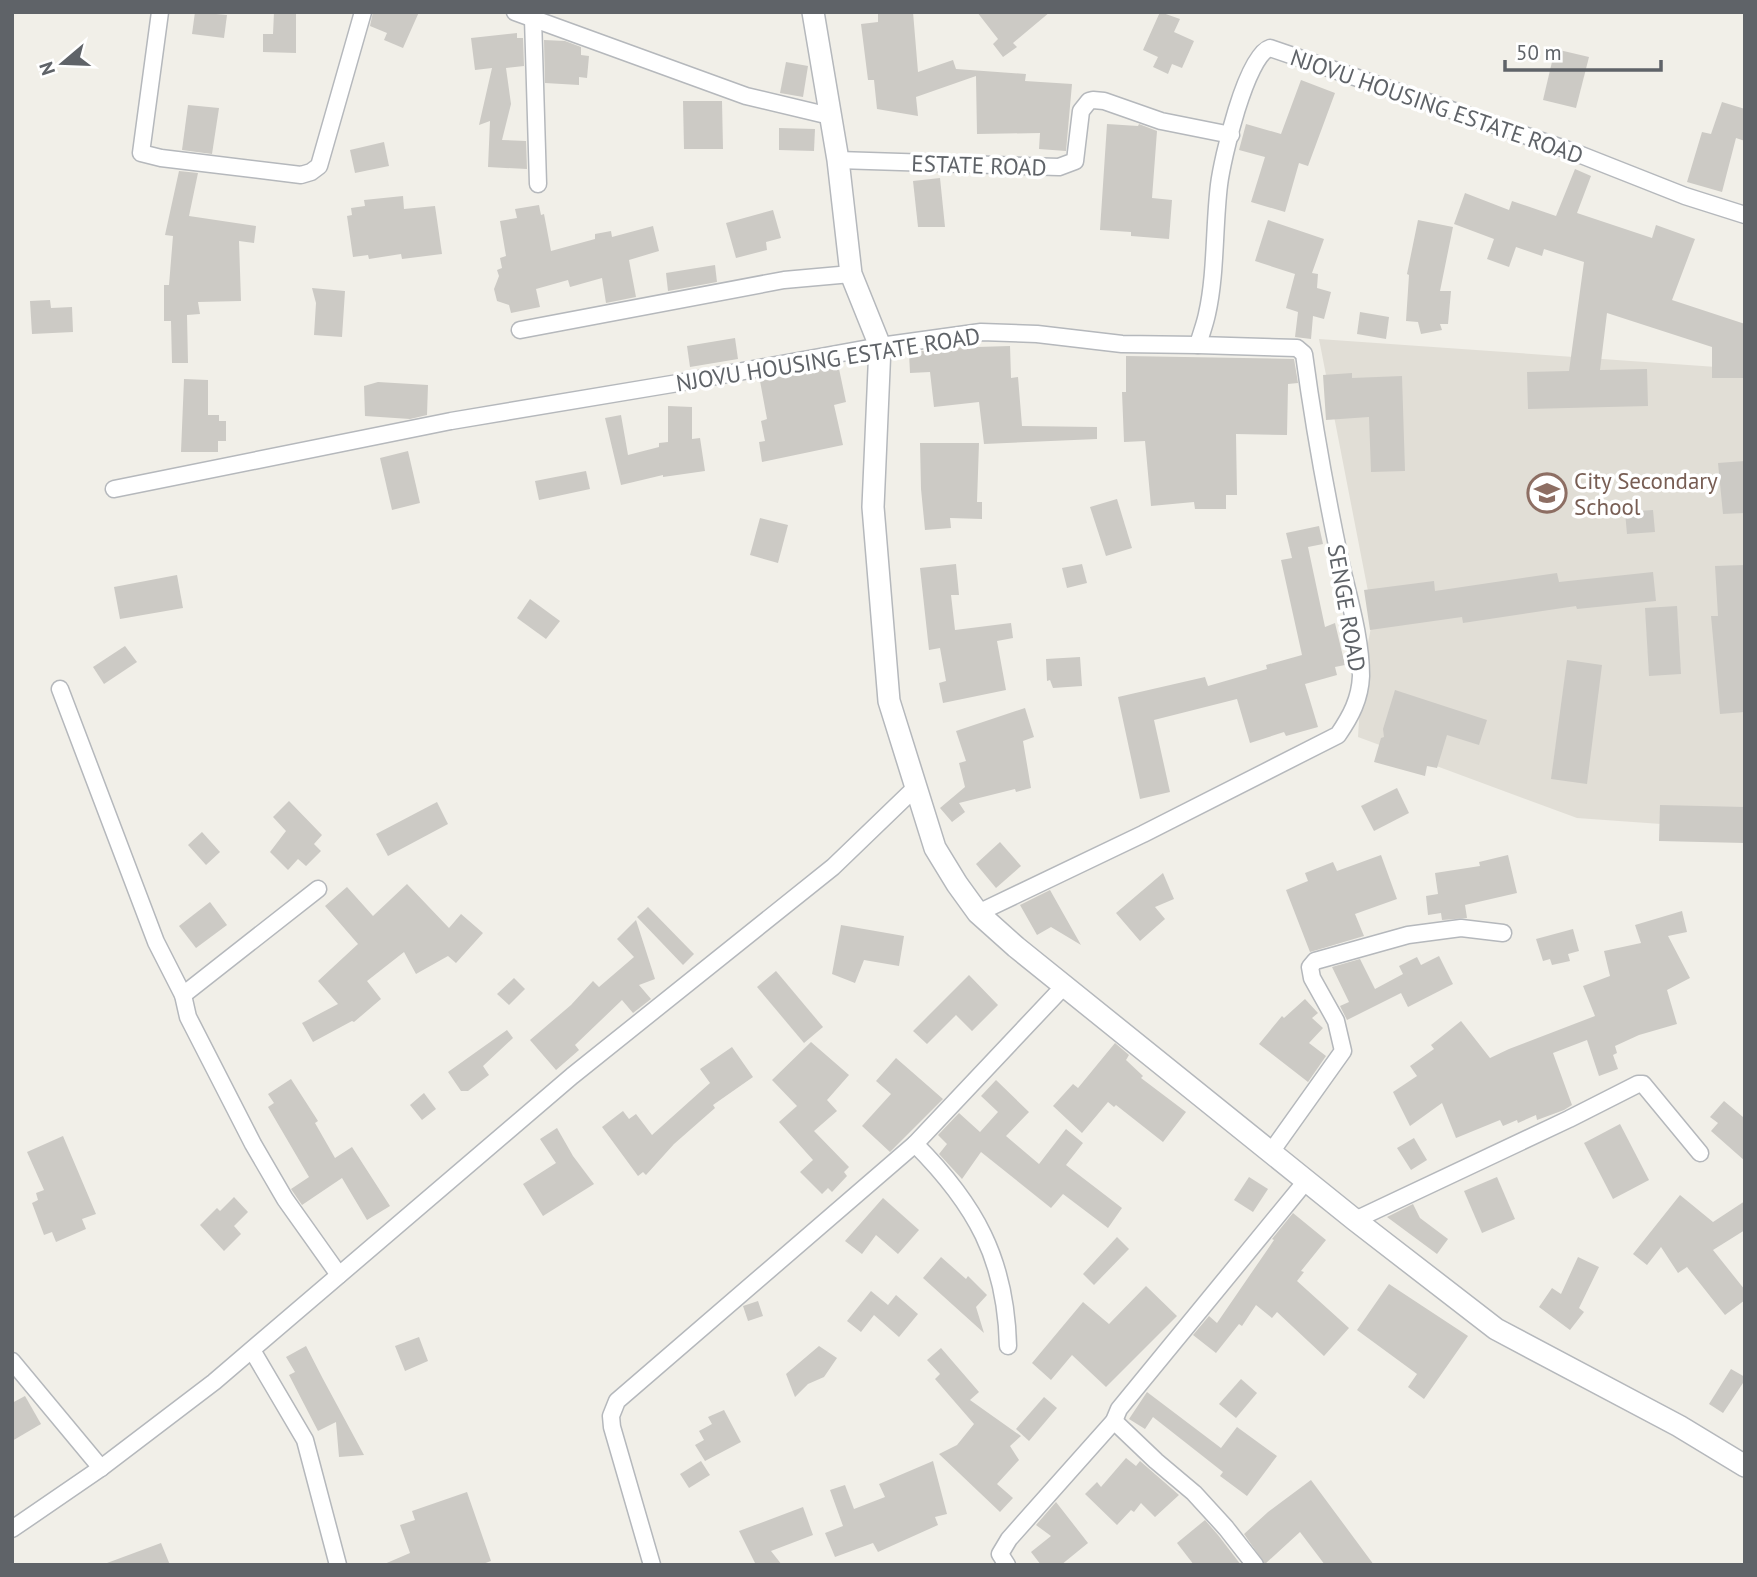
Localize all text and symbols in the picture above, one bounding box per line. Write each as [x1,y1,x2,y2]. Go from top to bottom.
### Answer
north arrow [28,28,98,98]
scale bar [1505,28,1661,72]
text: 50 m [1516,39,1562,66]
street label: NJOVU HOUSING ESTATE ROAD [1287,42,1587,170]
text: N [34,59,60,78]
street label: ESTATE ROAD [911,148,1047,182]
street label: NJOVU HOUSING ESTATE ROAD [674,321,982,397]
place label: City Secondary School [1574,466,1718,521]
school or university icon: City Secondary School [1526,472,1568,514]
street label: SENGE ROAD [1322,542,1372,674]

